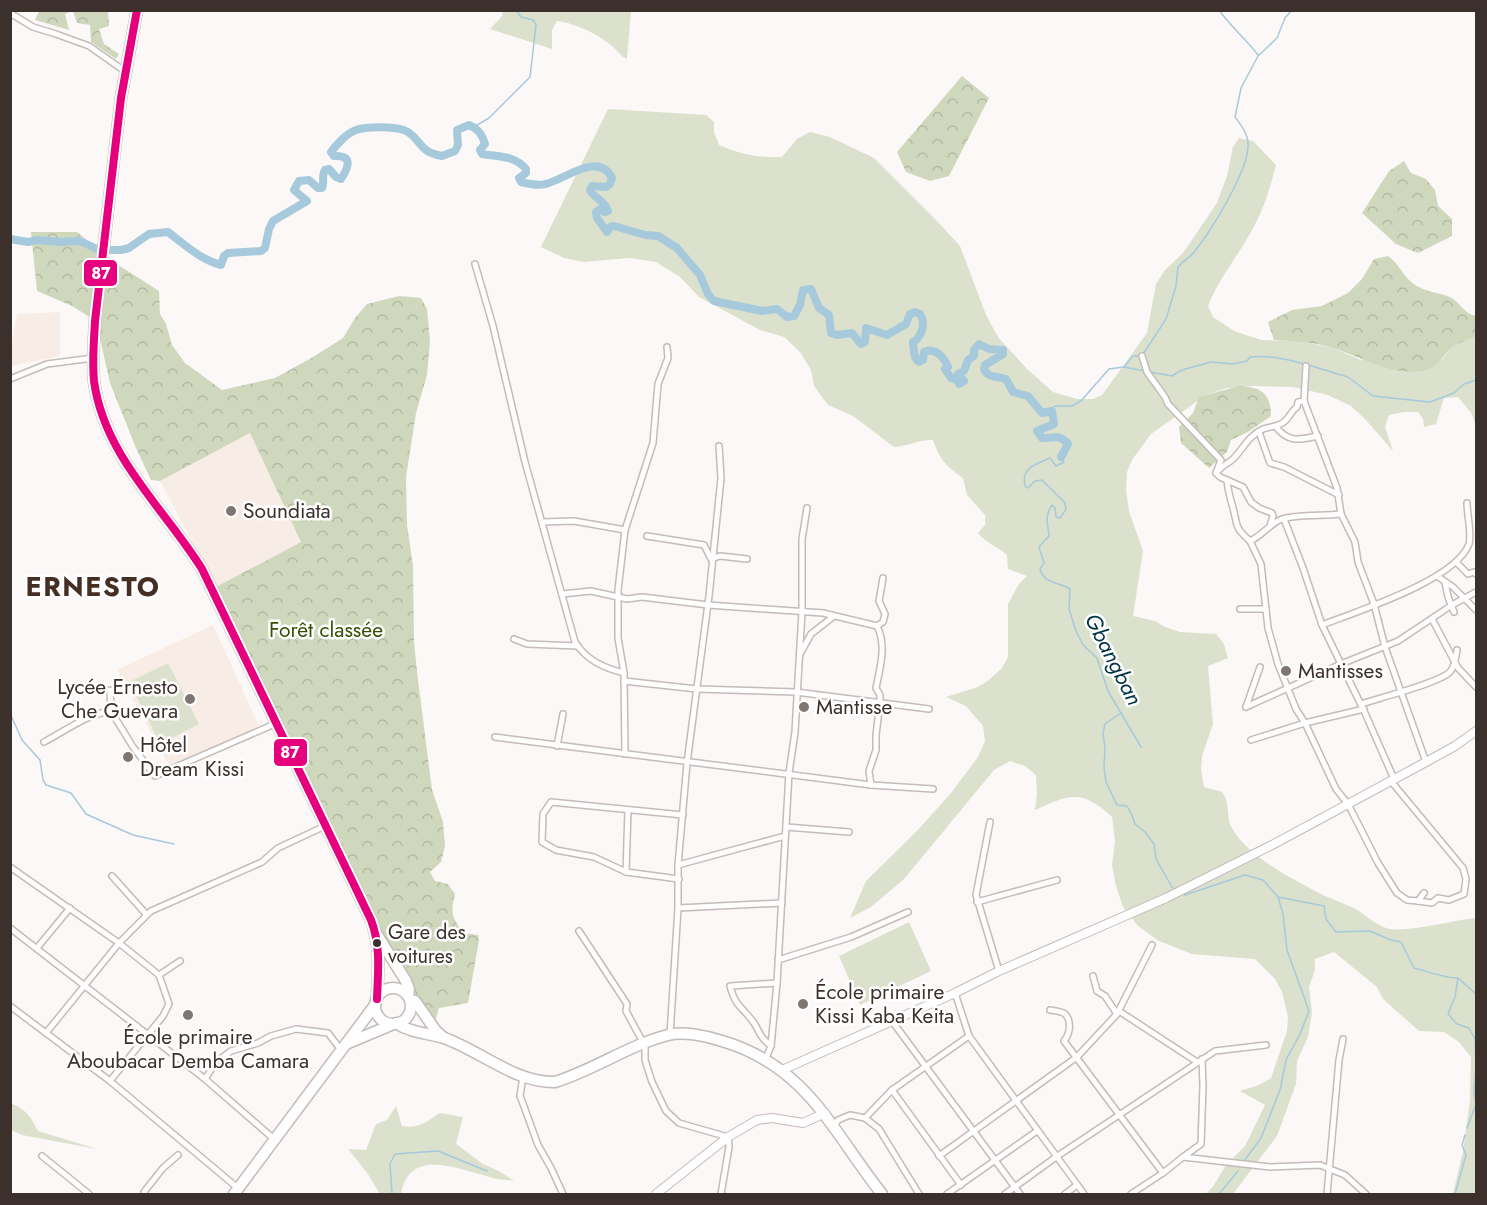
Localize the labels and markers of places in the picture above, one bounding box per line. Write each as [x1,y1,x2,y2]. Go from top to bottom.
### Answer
place label: Soundiata [243,496,331,526]
marker: Soundiata [224,504,238,518]
place label: Mantisses [1298,656,1383,686]
marker: Mantisses [1279,664,1293,678]
place label: Lycée Ernesto Che Guevara [57,672,178,726]
marker: Lycée Ernesto Che Guevara [183,692,197,706]
place label: Mantisse [816,692,893,722]
marker: Mantisse [797,700,811,714]
place label: Hôtel Dream Kissi [140,730,244,784]
marker: Hôtel Dream Kissi [121,750,135,764]
place label: Gare des voitures [388,918,466,971]
marker: Gare des voitures [371,937,383,949]
place label: École primaire Kissi Kaba Keita [815,977,954,1031]
marker: École primaire Kissi Kaba Keita [796,997,810,1011]
marker: École primaire Aboubacar Demba Camara [181,1008,195,1022]
place label: École primaire Aboubacar Demba Camara [67,1022,309,1076]

